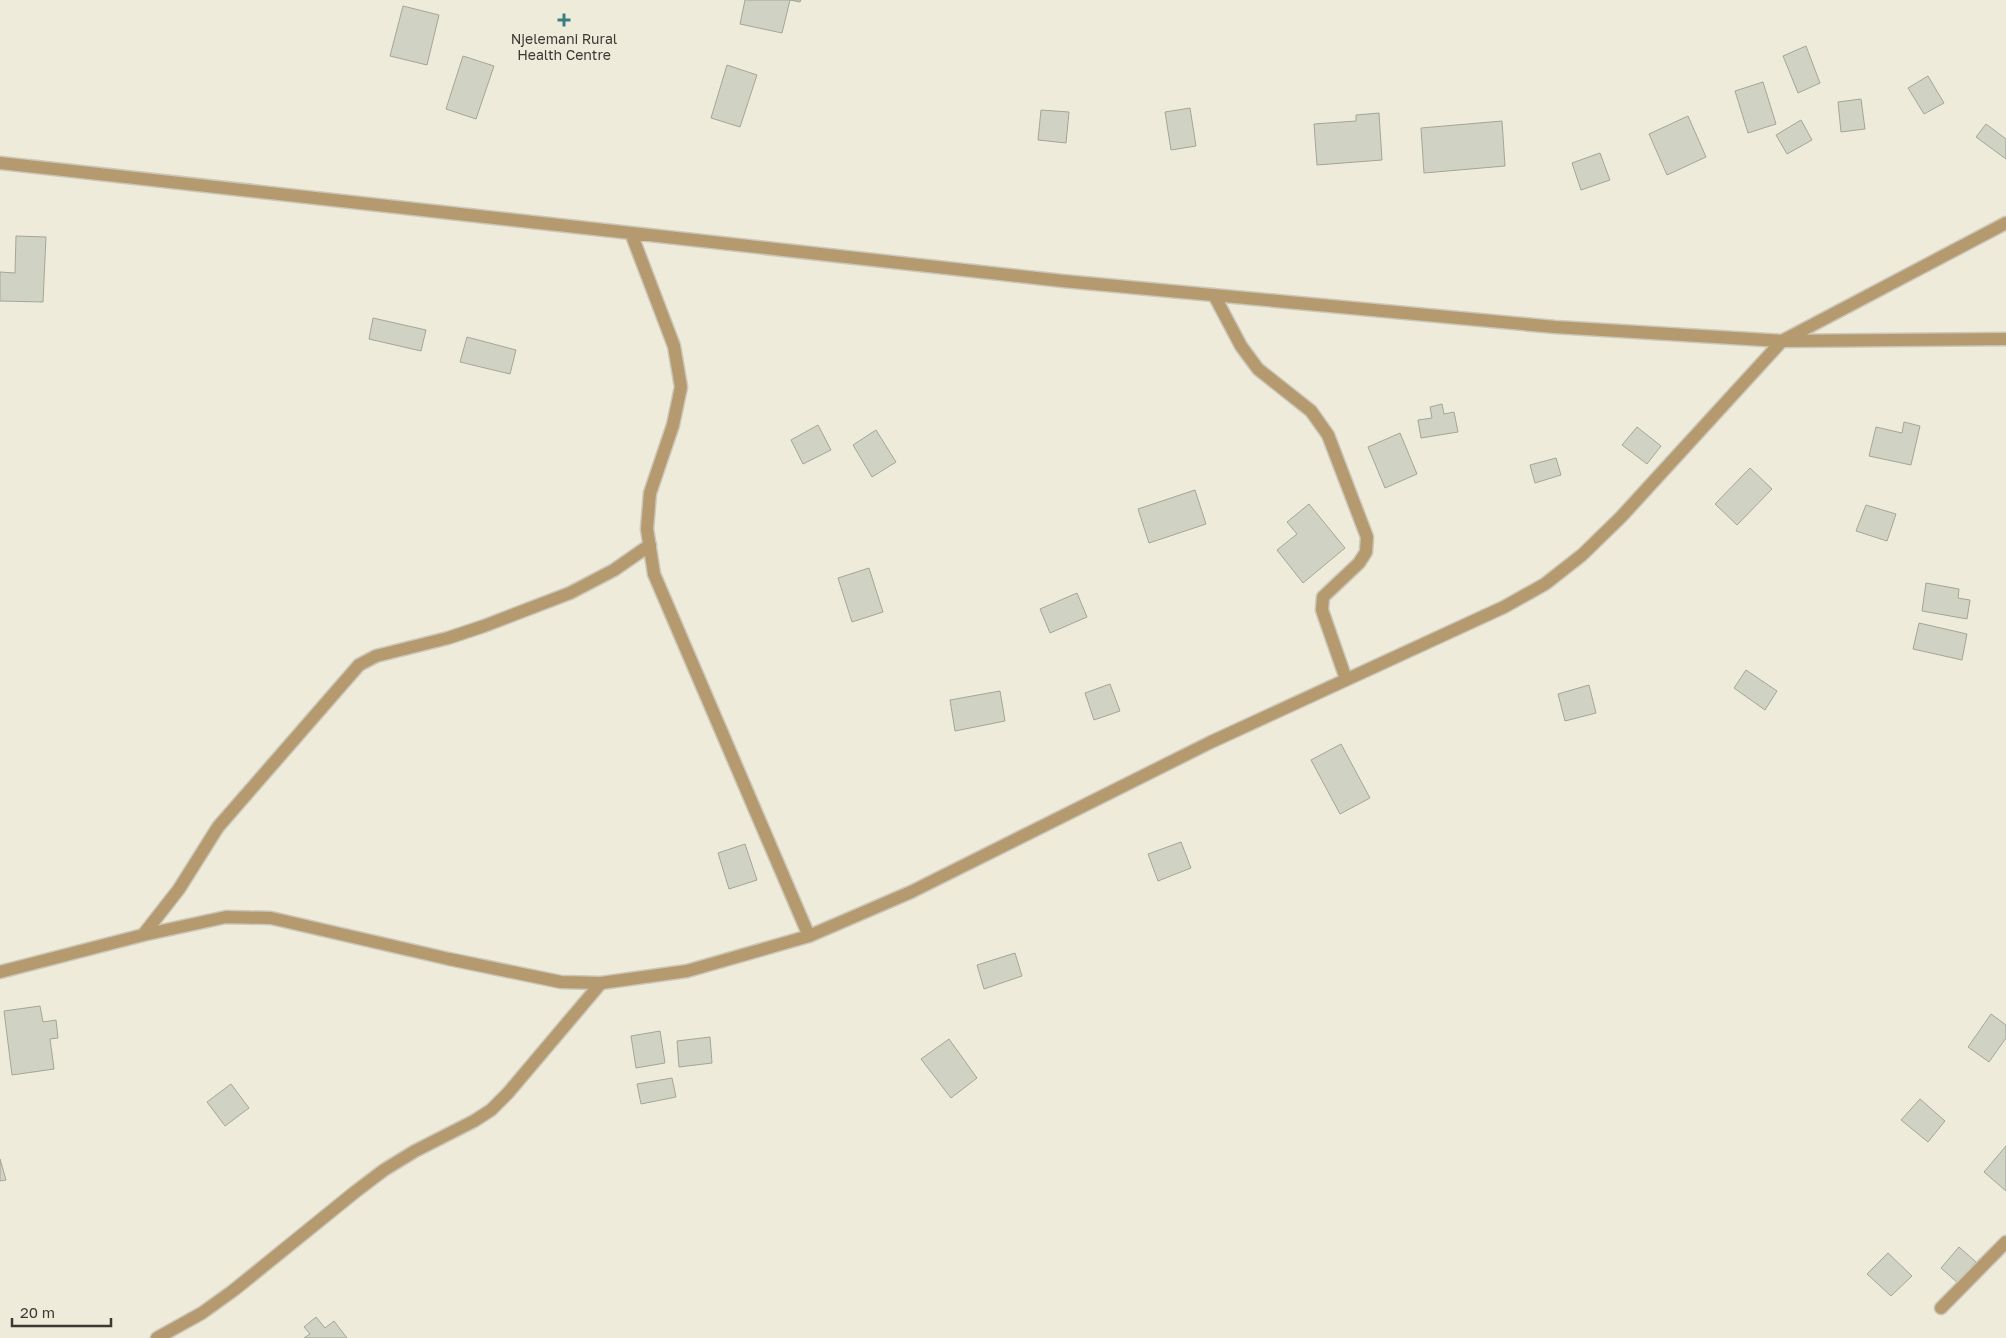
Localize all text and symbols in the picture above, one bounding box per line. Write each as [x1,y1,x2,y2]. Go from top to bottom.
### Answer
marker: Njelemani Rural Health Centre [557,13,571,27]
place label: Njelemani Rural Health Centre [511,30,617,63]
scale bar [12,1296,111,1328]
text: 20 m [20,1303,55,1321]

